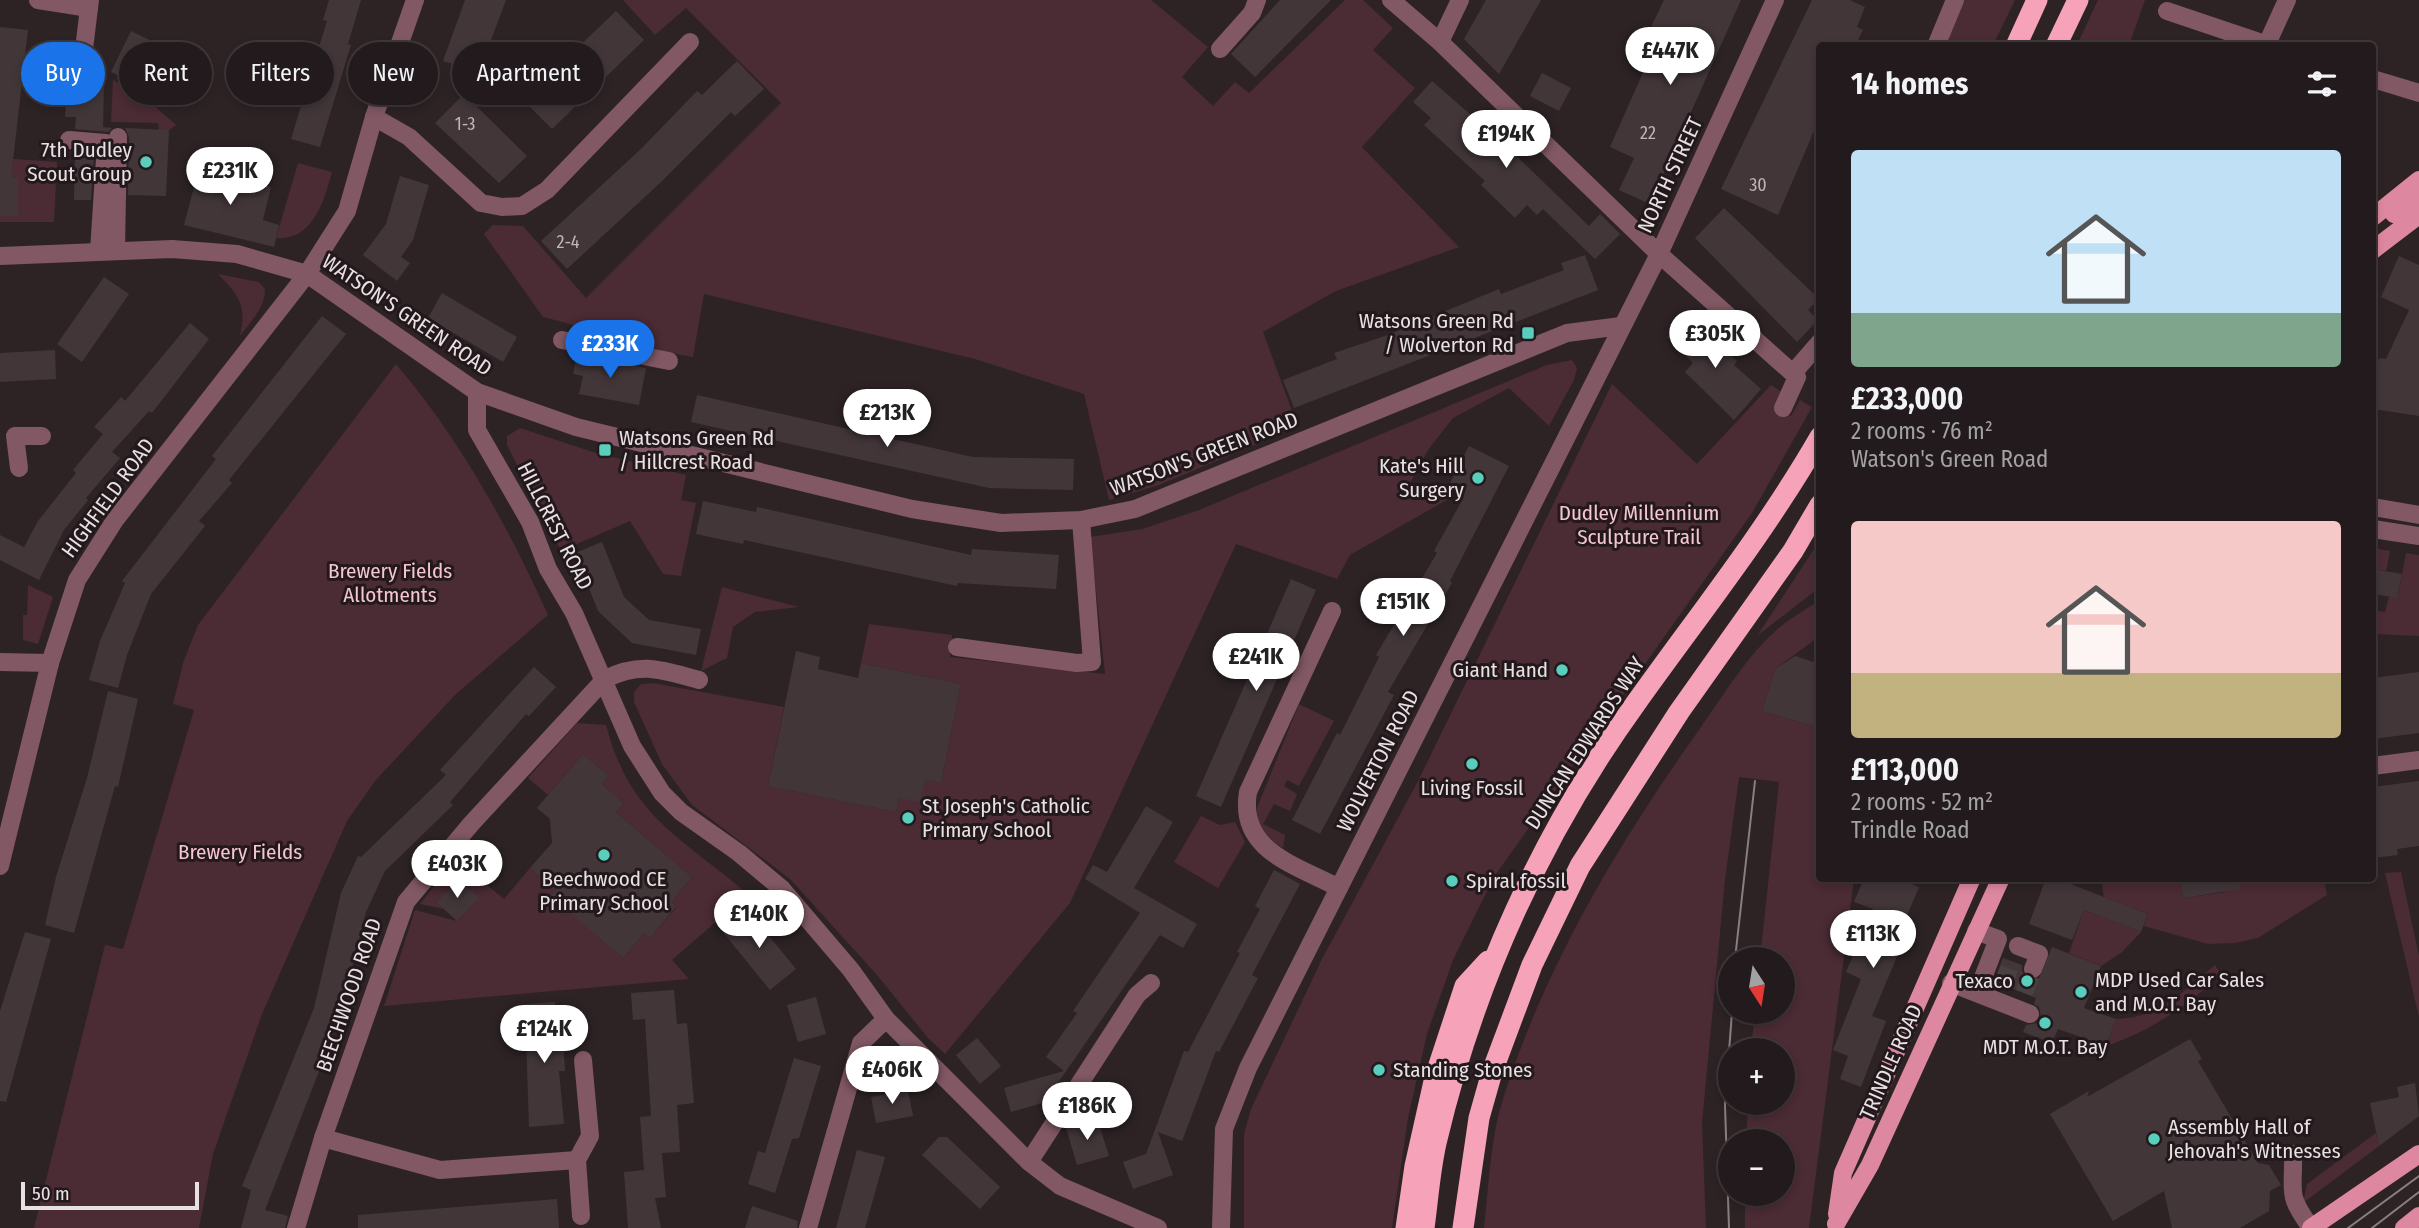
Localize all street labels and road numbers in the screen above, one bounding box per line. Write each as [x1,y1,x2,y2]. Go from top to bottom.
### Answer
street label: NORTH STREET [1632,113,1708,237]
street label: WATSON'S GREEN ROAD [317,248,497,382]
street label: WATSON'S GREEN ROAD [1106,406,1302,502]
street label: HIGHFIELD ROAD [56,433,160,563]
street label: HILLCREST ROAD [512,458,598,594]
street label: DUNCAN EDWARDS WAY [1519,651,1651,834]
street label: WOLVERTON ROAD [1331,686,1425,836]
street label: BEECHWOOD ROAD [310,915,388,1075]
street label: TRINDLE ROAD [1854,1000,1928,1124]

